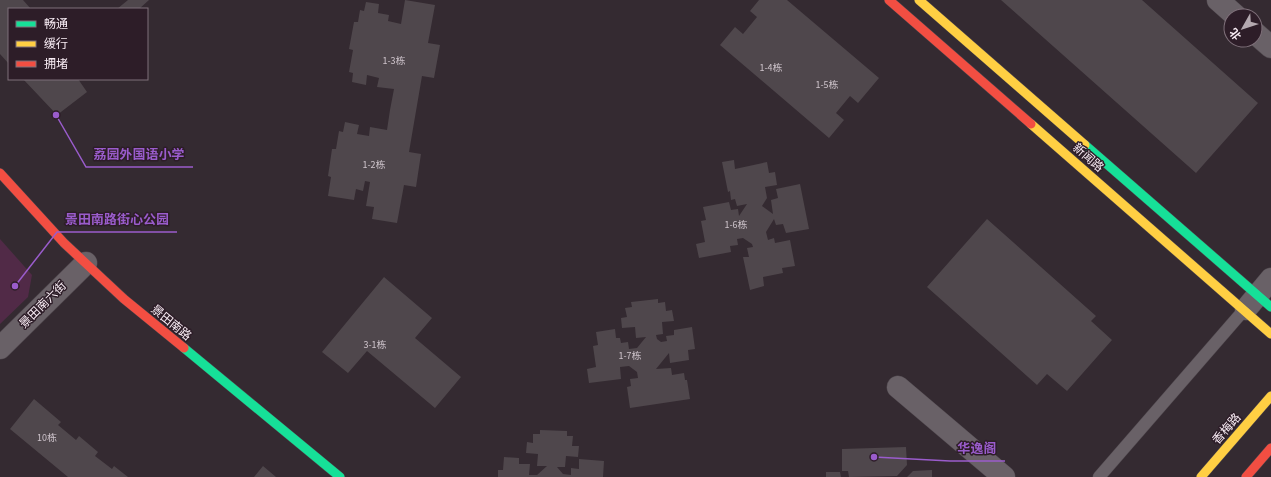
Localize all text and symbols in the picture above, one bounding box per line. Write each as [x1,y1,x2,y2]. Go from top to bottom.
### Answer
legend [8,8,148,80]
north arrow [1223,8,1263,48]
text: 畅通 [44,16,68,33]
text: 北 [1226,25,1245,43]
text: 缓行 [44,36,68,53]
house number: 1-3栋 [382,54,406,68]
text: 拥堵 [44,56,68,73]
house number: 1-4栋 [759,61,783,75]
house number: 1-5栋 [815,78,839,92]
street label: 新闻路 [1069,140,1107,176]
callout: 荔园外国语小学 [86,142,193,167]
text: 荔园外国语小学 [93,146,185,164]
house number: 1-2栋 [362,158,386,172]
callout: 景田南路街心公园 [57,207,177,232]
text: 景田南路街心公园 [65,211,169,229]
house number: 1-6栋 [724,218,748,232]
street label: 景田南六街 [16,278,70,332]
street label: 景田南路 [147,301,195,345]
house number: 3-1栋 [363,338,387,352]
house number: 1-7栋 [618,349,642,363]
street label: 香梅路 [1209,410,1245,448]
house number: 10栋 [37,431,57,445]
callout: 华逸阁 [950,436,1005,461]
text: 华逸阁 [957,440,997,458]

